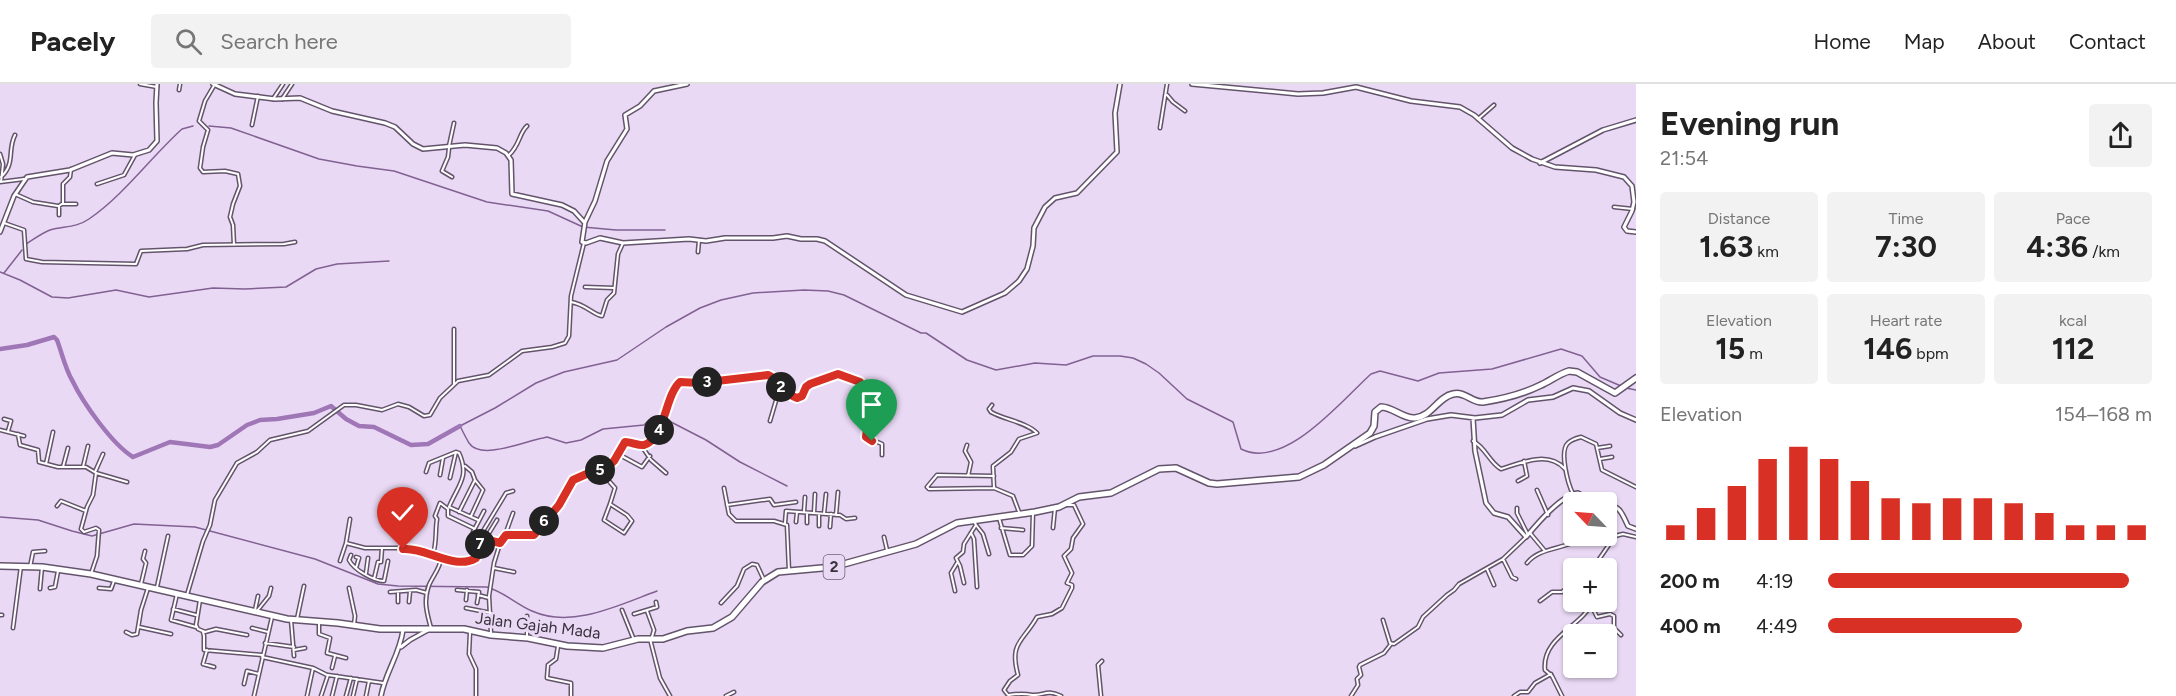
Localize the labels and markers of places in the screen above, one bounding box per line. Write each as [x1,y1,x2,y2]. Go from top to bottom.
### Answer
pin: 3 [692,367,722,397]
pin: 2 [766,372,796,402]
pin [846,379,897,441]
pin: 4 [644,415,674,445]
pin: 5 [585,455,615,485]
pin [377,487,428,549]
pin: 6 [529,506,559,536]
pin: 7 [465,529,495,559]

